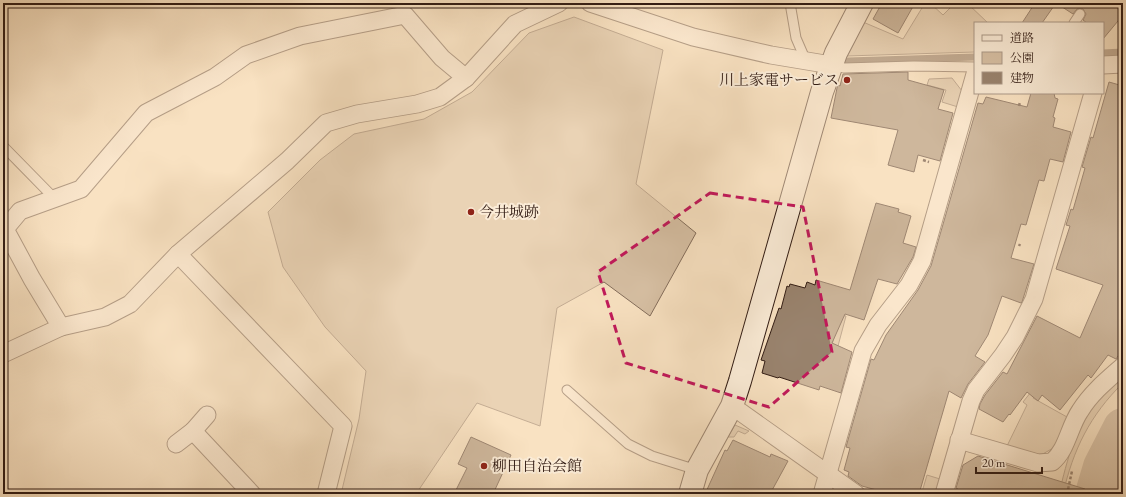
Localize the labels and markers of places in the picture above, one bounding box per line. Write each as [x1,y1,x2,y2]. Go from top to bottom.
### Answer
place label: 川上家電サービス [719,70,839,89]
marker: 川上家電サービス [842,75,852,85]
place label: 今井城跡 [479,202,539,221]
marker: 今井城跡 [466,207,476,217]
place label: 柳田自治会館 [492,456,582,475]
marker: 柳田自治会館 [479,461,489,471]

